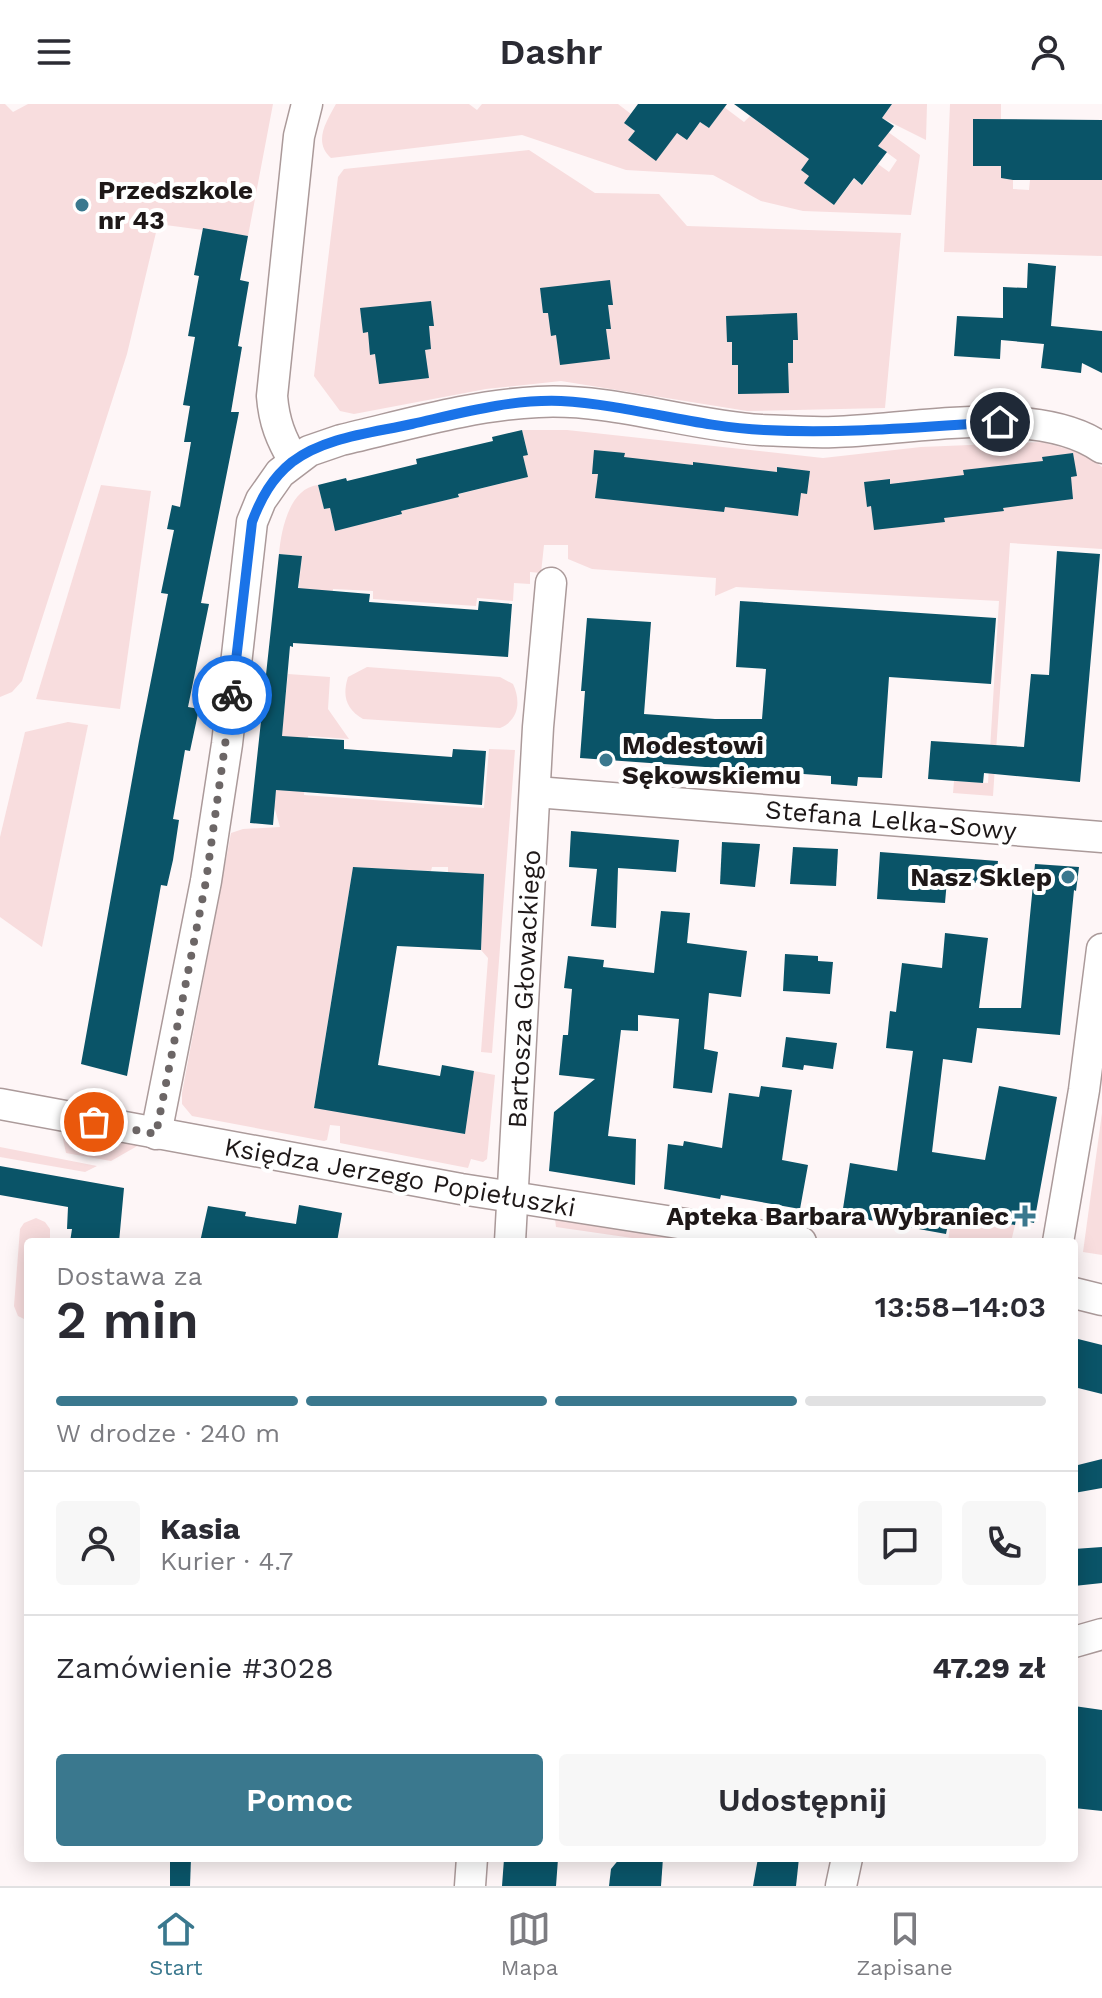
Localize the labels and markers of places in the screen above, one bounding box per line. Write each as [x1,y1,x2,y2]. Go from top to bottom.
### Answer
place label: Przedszkole nr 43 [98,175,253,235]
marker: Przedszkole nr 43 [73,196,91,214]
pin [966,388,1034,456]
place label: Modestowi Sękowskiemu [622,730,801,790]
marker: Modestowi Sękowskiemu [597,751,615,769]
place label: Nasz Sklep [910,862,1052,892]
marker: Nasz Sklep [1059,868,1077,886]
pin [60,1088,128,1156]
place label: Apteka Barbara Wybraniec [666,1201,1009,1231]
marker: Apteka Barbara Wybraniec [1016,1207,1034,1225]

